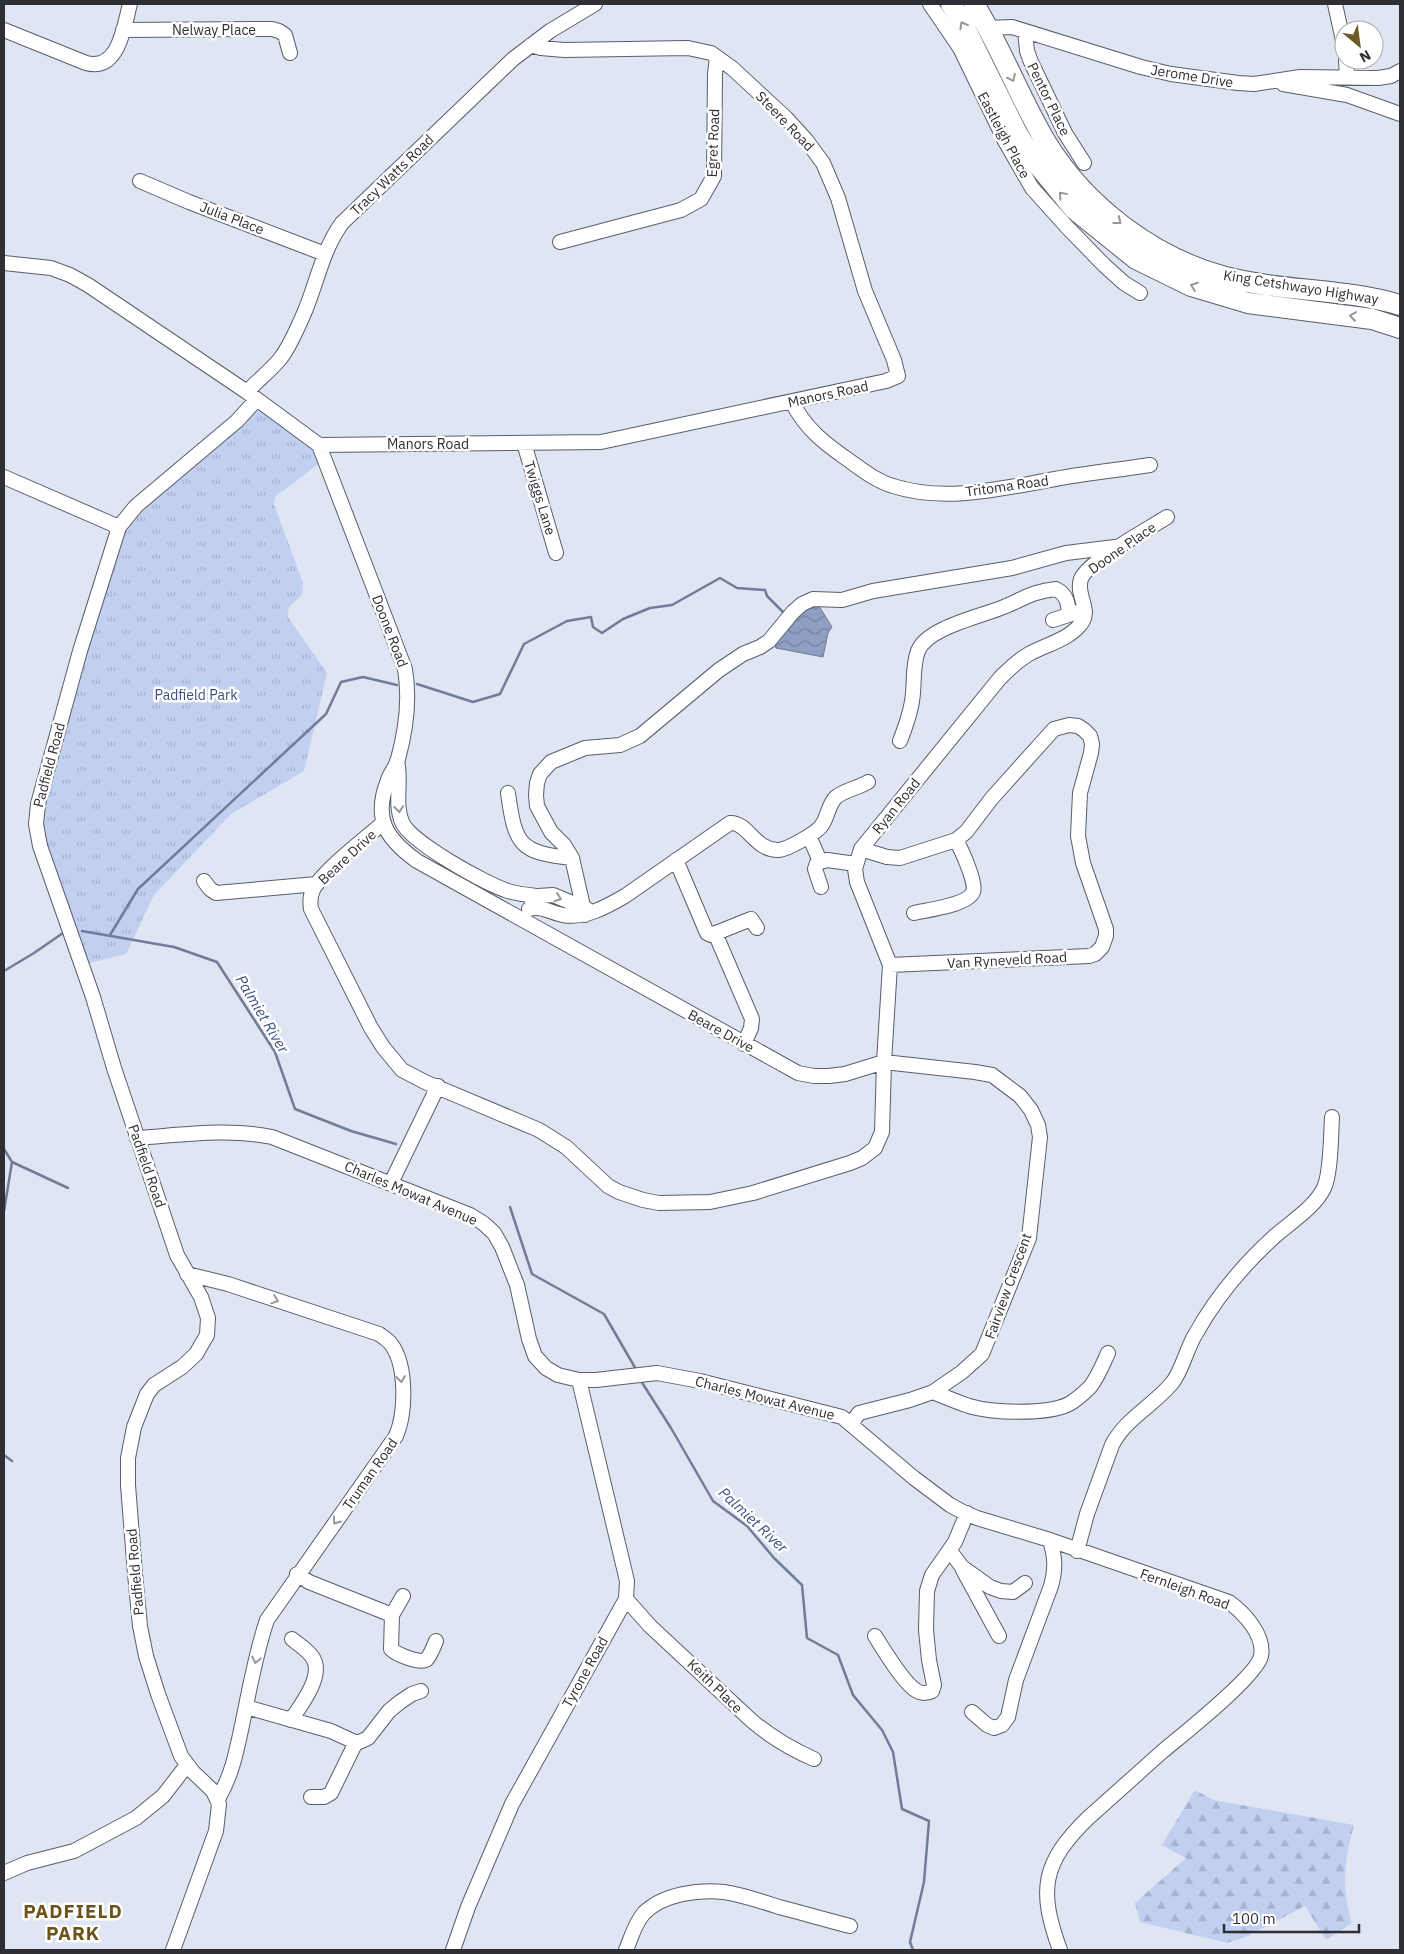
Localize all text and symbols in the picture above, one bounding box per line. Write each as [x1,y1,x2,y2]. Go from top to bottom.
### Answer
north arrow [1334,20,1384,70]
street label: Nelway Place [172,21,256,39]
one-way arrow [959,21,969,30]
text: N [1357,46,1374,67]
street label: Pentor Place [1024,59,1075,139]
street label: Jerome Drive [1149,61,1235,91]
one-way arrow [1006,73,1017,82]
street label: Steere Road [752,87,818,155]
street label: Eastleigh Place [974,89,1034,182]
street label: Egret Road [703,108,723,178]
street label: Tracy Watts Road [347,131,437,219]
one-way arrow [1059,192,1067,201]
street label: Julia Place [197,197,267,239]
one-way arrow [1112,216,1121,224]
street label: King Cetshwayo Highway [1222,266,1380,308]
one-way arrow [1190,282,1199,292]
one-way arrow [1349,312,1357,322]
street label: Manors Road [786,377,870,411]
street label: Manors Road [387,435,469,453]
street label: Twiggs Lane [520,459,560,538]
street label: Tritoma Road [964,471,1050,501]
street label: Doone Place [1085,518,1160,578]
street label: Doone Road [368,592,412,670]
park label: Padfield Park [154,686,238,704]
street label: Padfield Road [29,721,69,809]
street label: Ryan Road [868,774,924,838]
one-way arrow [394,805,405,813]
street label: Beare Drive [314,825,380,888]
one-way arrow [553,892,562,902]
street label: Van Ryneveld Road [947,948,1067,972]
water label: Palmiet River [232,971,293,1057]
street label: Beare Drive [685,1005,757,1057]
street label: Padfield Road [124,1122,170,1210]
street label: Charles Mowat Avenue [342,1157,481,1229]
street label: Fairview Crescent [980,1231,1036,1341]
one-way arrow [270,1294,278,1304]
street label: Charles Mowat Avenue [693,1372,837,1424]
one-way arrow [395,1375,406,1383]
street label: Truman Road [339,1435,401,1513]
water label: Palmiet River [715,1483,792,1557]
one-way arrow [333,1515,342,1525]
street label: Padfield Road [122,1528,148,1616]
street label: Fernleigh Road [1138,1564,1232,1614]
street label: Tyrone Road [558,1633,612,1711]
street label: Keith Place [683,1655,747,1717]
one-way arrow [251,1656,262,1665]
district label: PADFIELD PARK [23,1899,123,1945]
scale bar [1224,1902,1359,1934]
text: 100 m [1232,1909,1276,1928]

